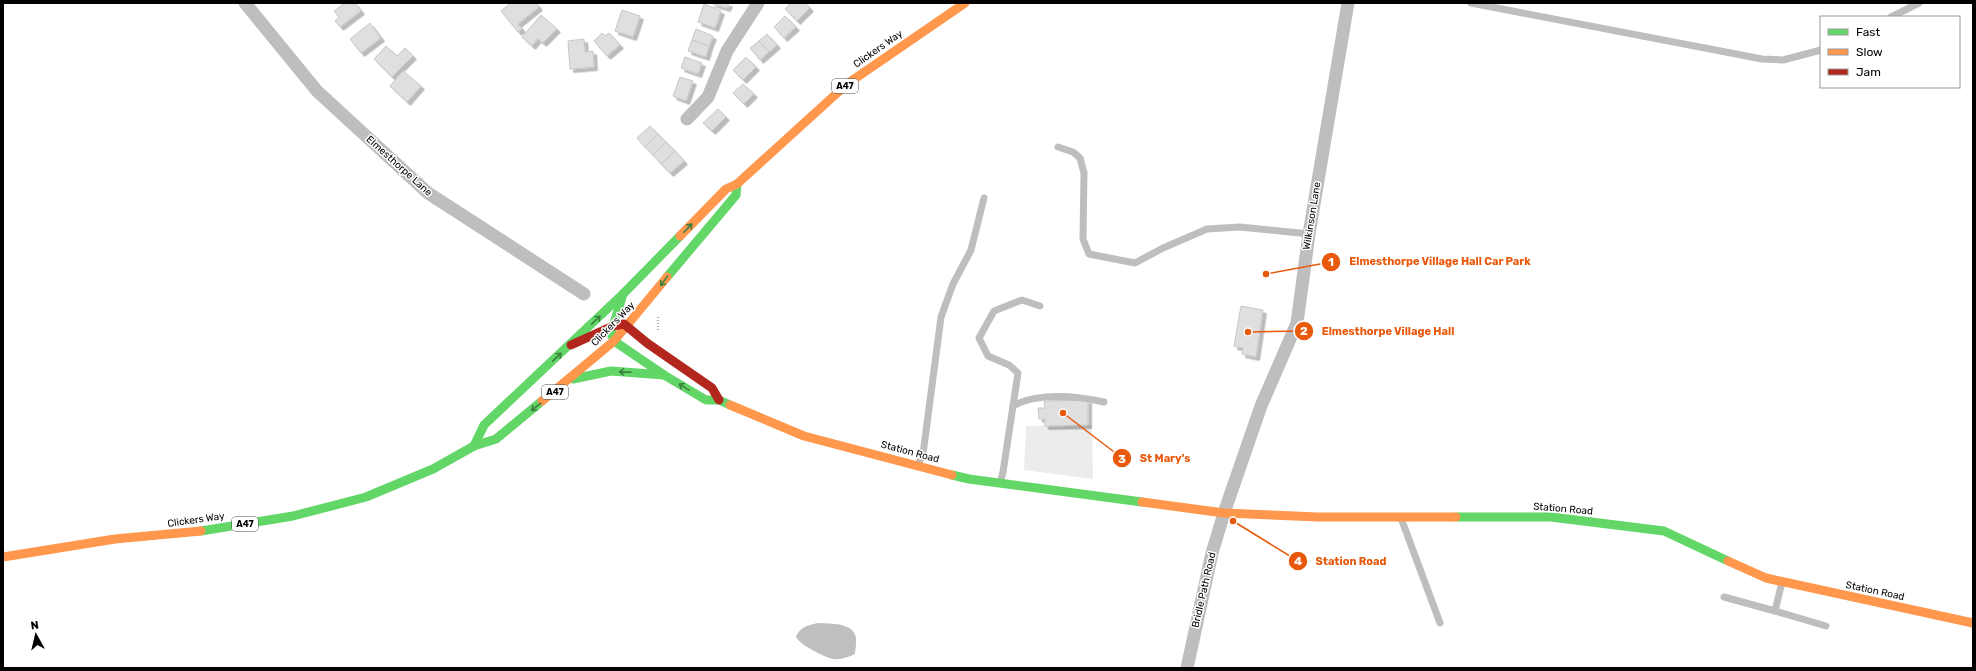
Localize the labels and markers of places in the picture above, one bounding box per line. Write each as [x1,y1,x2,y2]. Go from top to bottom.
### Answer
callout: Elmesthorpe Village Hall Car Park [1321,250,1540,273]
callout: Elmesthorpe Village Hall [1294,320,1463,343]
callout: St Mary's [1112,447,1199,470]
callout: Station Road [1288,550,1395,573]

